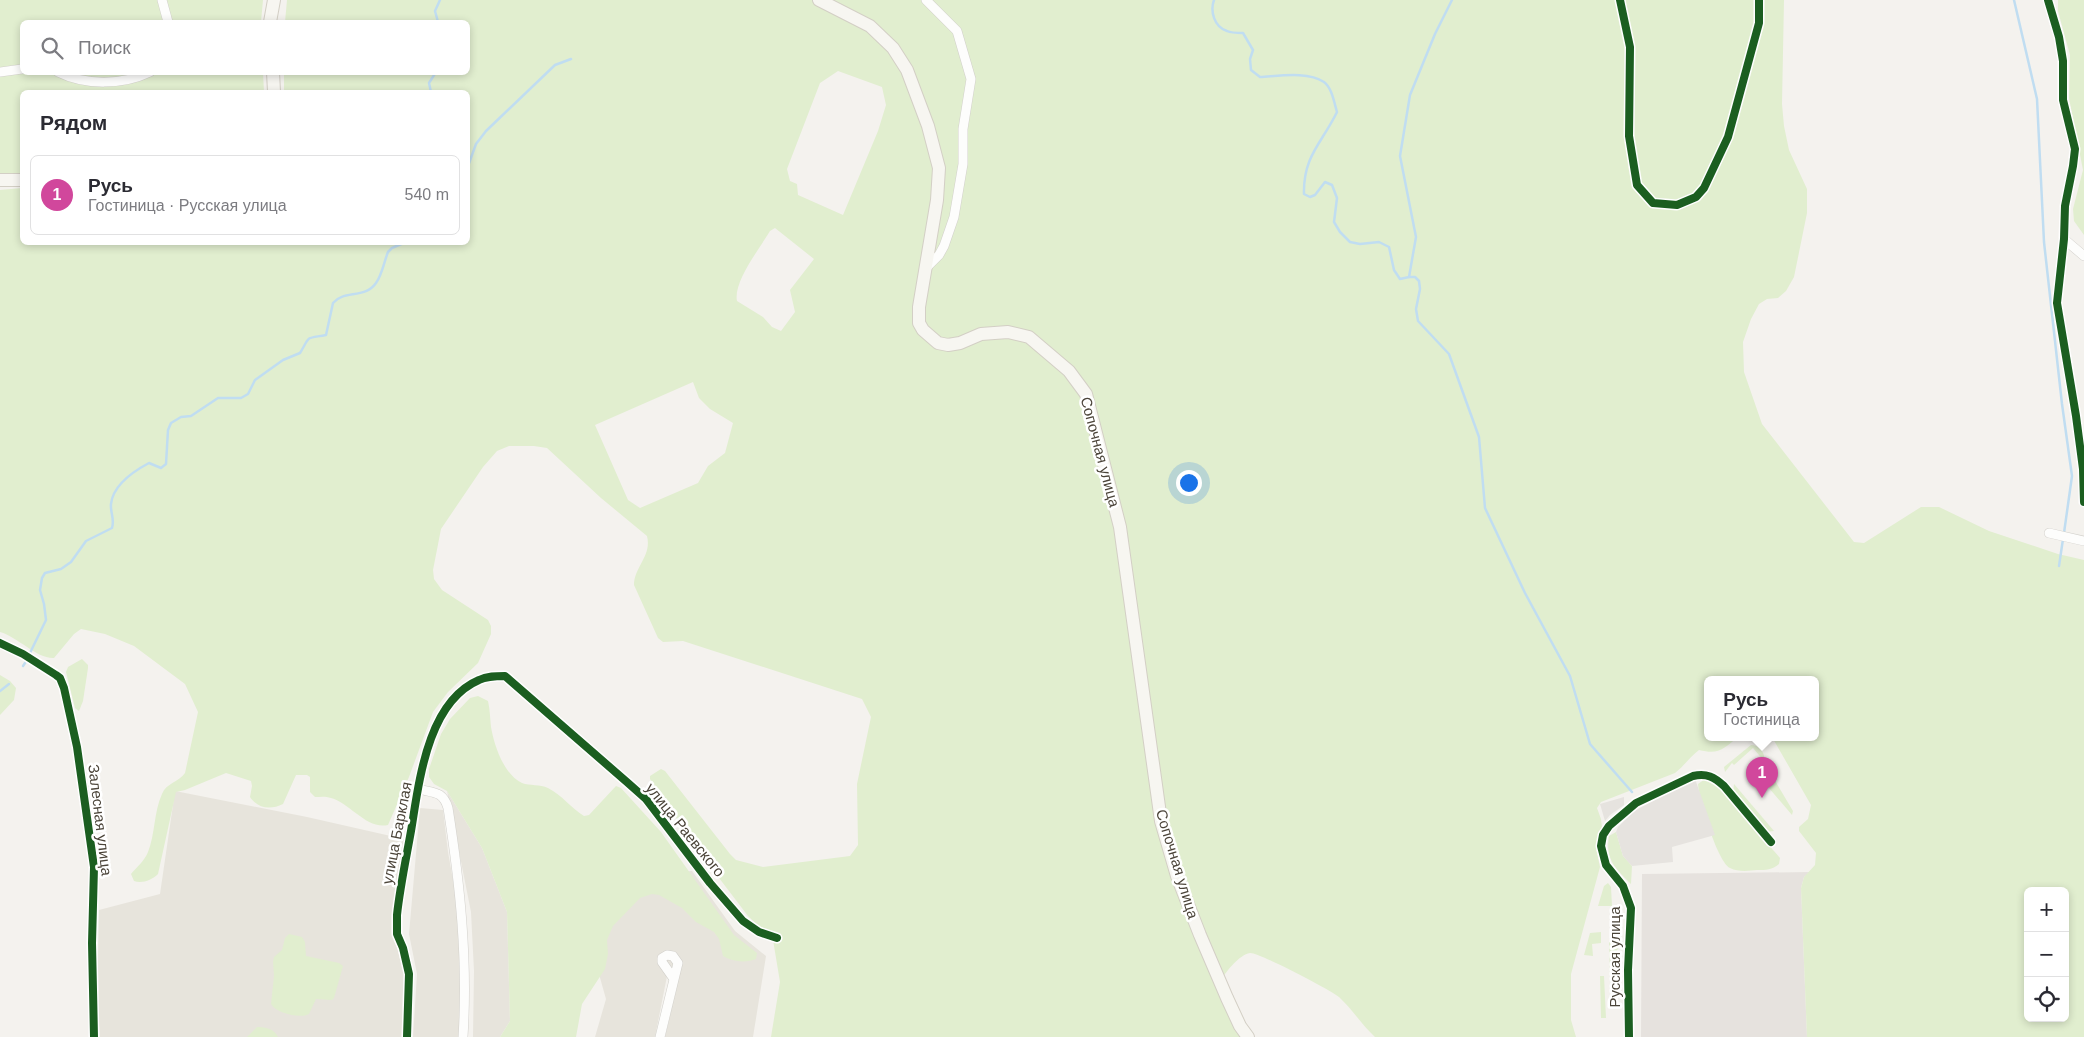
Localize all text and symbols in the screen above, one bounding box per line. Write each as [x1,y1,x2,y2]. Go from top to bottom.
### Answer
search box [20,20,470,75]
icon: search [38,34,66,62]
text: Поиск [78,37,131,58]
text: Рядом [40,111,107,134]
text: Русь [88,175,133,196]
text: 1 [53,186,61,203]
text: 540 m [405,186,449,203]
text: Гостиница · Русская улица [88,197,287,214]
street label: Сопочная улица [1078,395,1124,509]
your location [1176,470,1202,496]
popup [1704,676,1819,741]
text: Русь [1723,689,1768,710]
text: Гостиница [1723,711,1800,728]
pin: 1 [1746,757,1778,798]
street label: Залесная улица [85,763,116,877]
street label: улица Раевского [642,779,728,880]
street label: улица Барклая [378,780,415,886]
street label: Сопочная улица [1153,807,1202,921]
map controls [2024,887,2069,1022]
button: + [2024,887,2069,932]
street label: Русская улица [1606,906,1623,1008]
button: − [2024,932,2069,977]
button: locate [2024,977,2069,1022]

